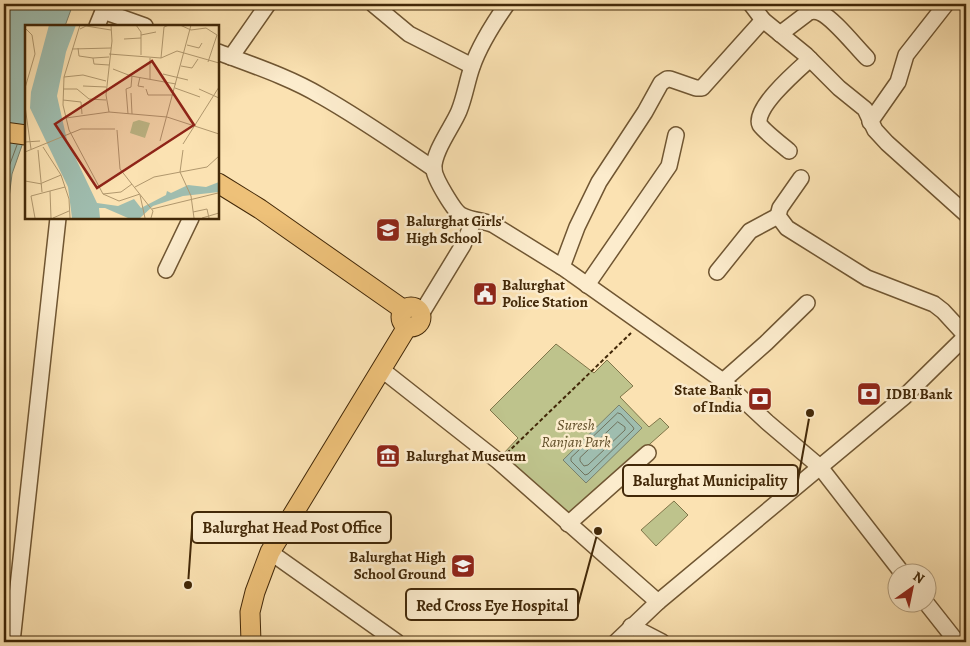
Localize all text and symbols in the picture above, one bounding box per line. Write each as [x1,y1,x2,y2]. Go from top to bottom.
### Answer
inset map [25,25,219,219]
place label: Balurghat Girls' High School [406,211,505,248]
school or university icon: Balurghat Girls' High School [375,217,401,243]
place label: Balurghat Police Station [502,275,588,312]
public building icon: Balurghat Police Station [472,281,498,307]
place label: State Bank of India [674,380,743,417]
bank icon: IDBI Bank [856,381,882,407]
place label: IDBI Bank [886,384,952,404]
bank icon: State Bank of India [747,386,773,412]
park label: Suresh Ranjan Park [541,415,611,452]
museum icon: Balurghat Museum [375,443,401,469]
place label: Balurghat Museum [406,446,526,466]
callout: Balurghat Municipality [623,465,798,496]
text: Balurghat Municipality [632,470,788,492]
callout: Balurghat Head Post Office [192,512,391,543]
text: Balurghat Head Post Office [202,517,382,539]
place label: Balurghat High School Ground [349,547,447,584]
school or university icon: Balurghat High School Ground [450,553,476,579]
north arrow [888,564,938,614]
text: N [909,567,928,588]
callout: Red Cross Eye Hospital [406,589,578,620]
text: Red Cross Eye Hospital [416,595,569,617]

